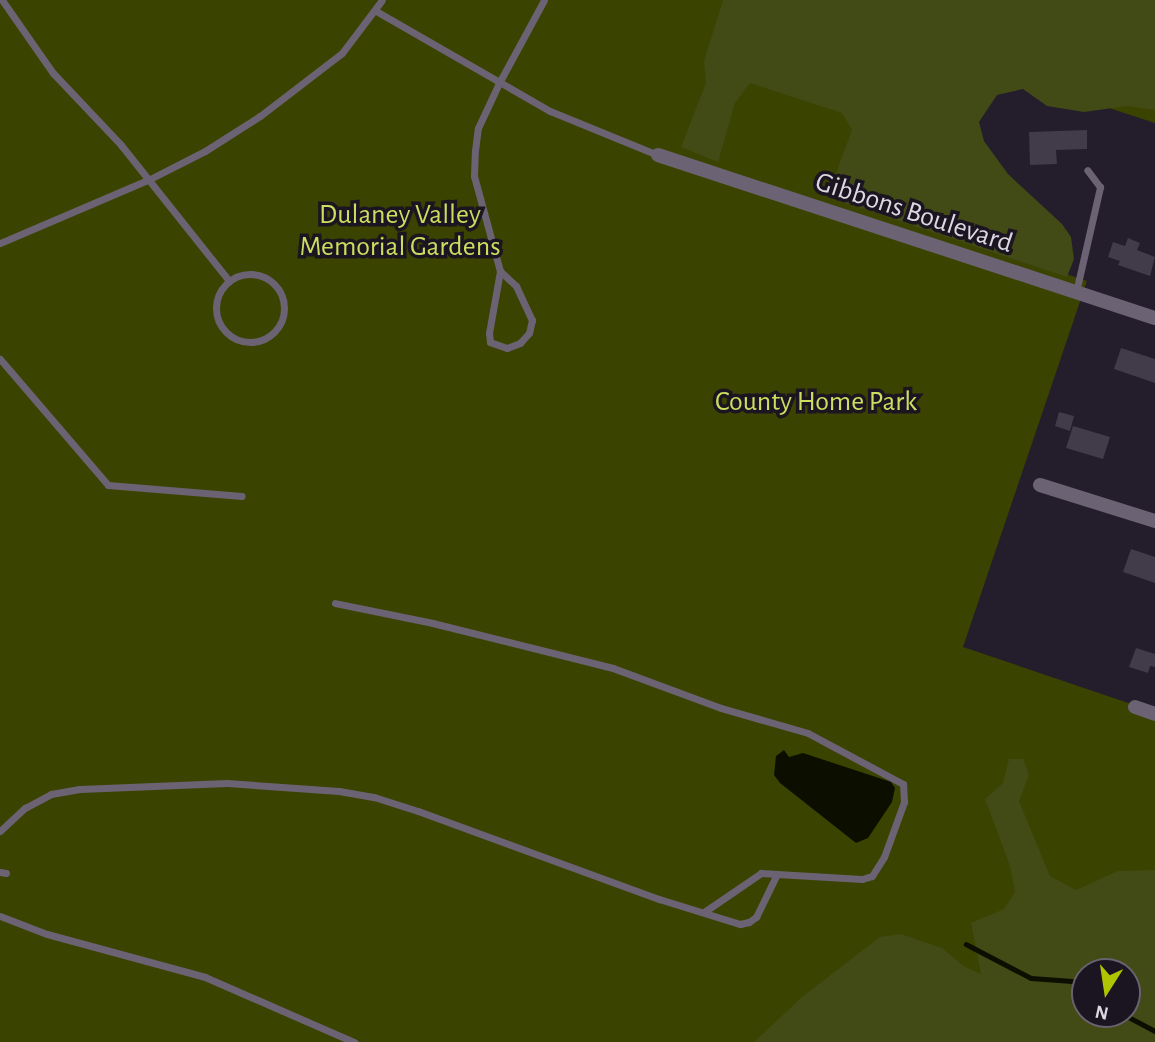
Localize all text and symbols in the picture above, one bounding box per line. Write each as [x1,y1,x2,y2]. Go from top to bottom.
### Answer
street label: Gibbons Boulevard [811,165,1017,261]
park label: Dulaney Valley Memorial Gardens [299,198,501,264]
park label: County Home Park [715,385,917,419]
north arrow [1071,958,1141,1028]
text: N [1094,1001,1110,1023]

